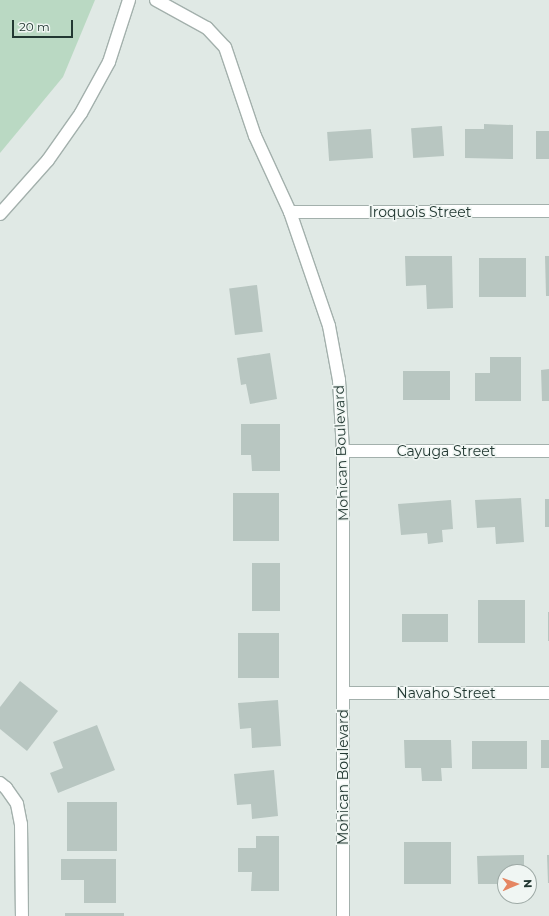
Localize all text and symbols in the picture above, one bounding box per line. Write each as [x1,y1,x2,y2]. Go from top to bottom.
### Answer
scale bar [14,12,75,38]
text: 20 m [19,19,50,34]
street label: Iroquois Street [369,204,471,220]
street label: Mohican Boulevard [330,385,352,521]
street label: Cayuga Street [397,443,495,459]
street label: Navaho Street [396,685,496,701]
street label: Mohican Boulevard [335,709,351,845]
north arrow [497,864,537,904]
text: N [521,879,535,888]

